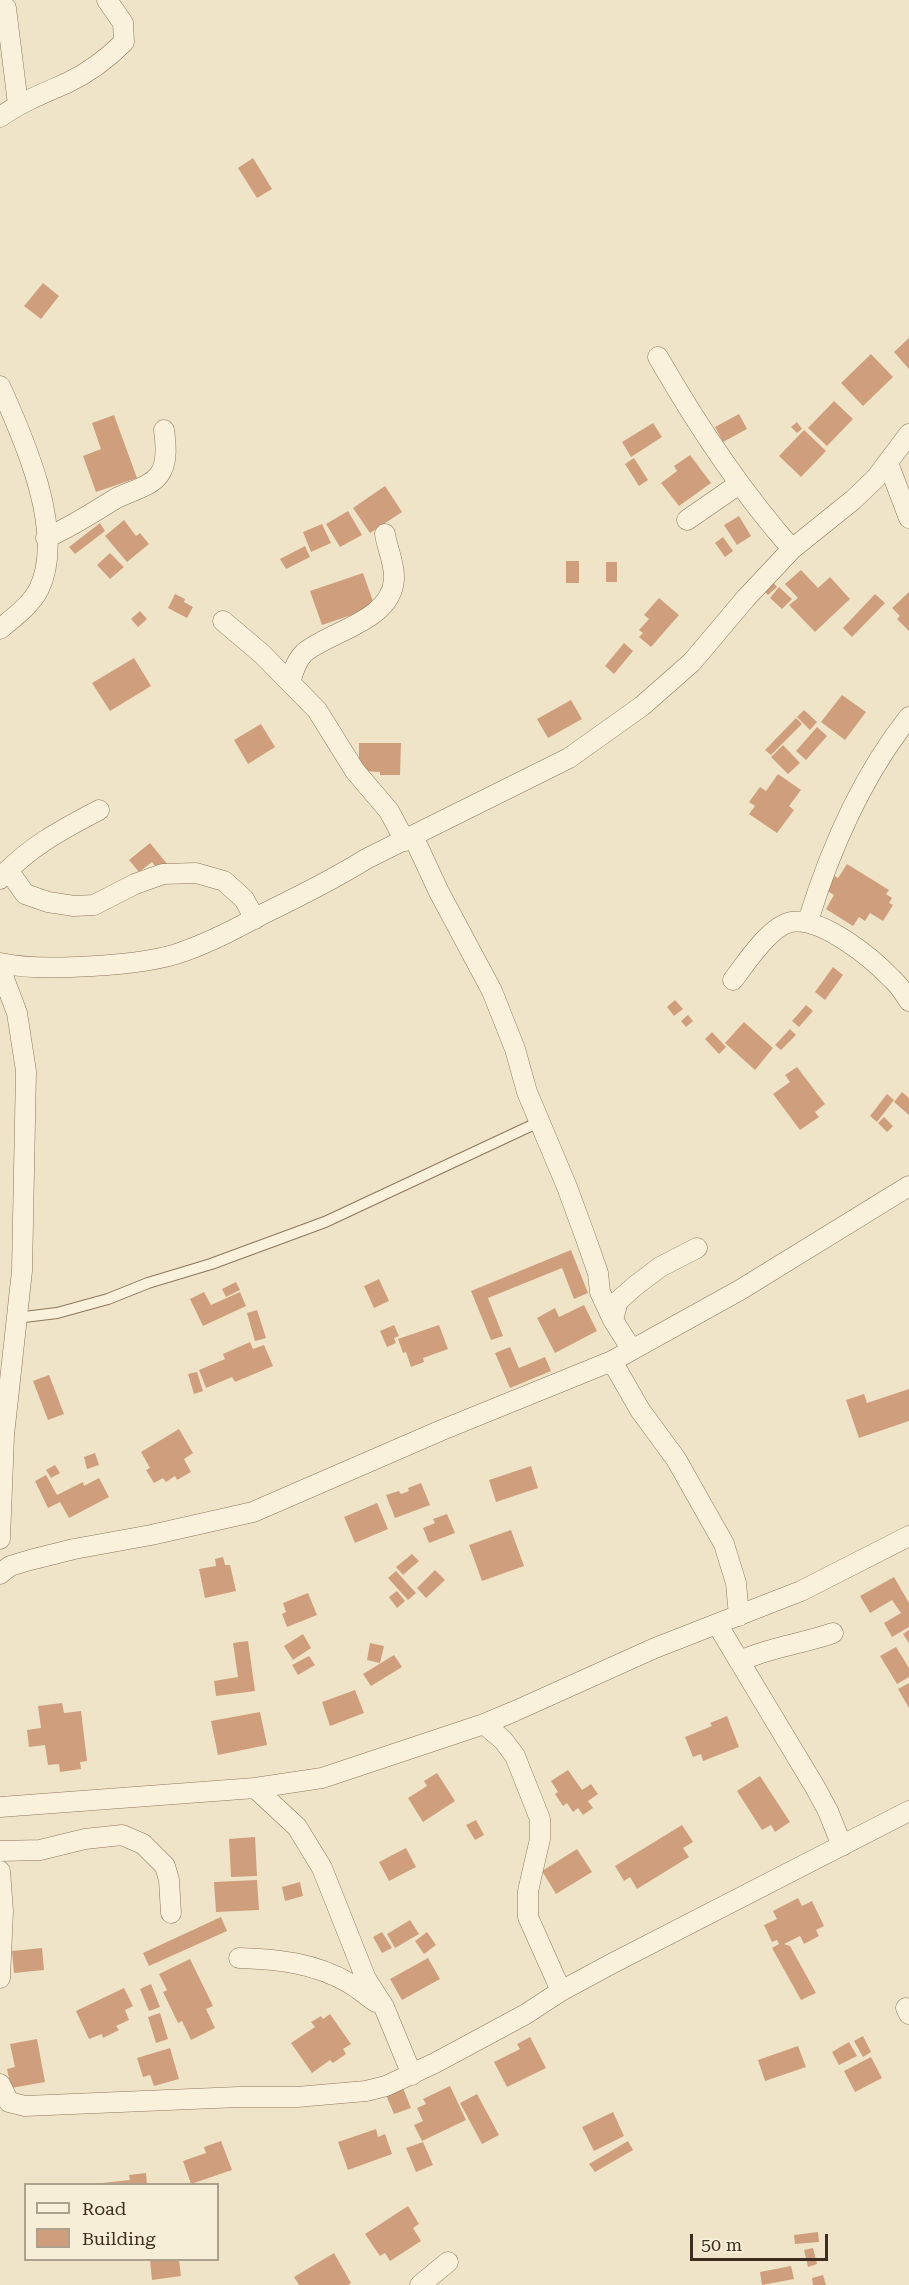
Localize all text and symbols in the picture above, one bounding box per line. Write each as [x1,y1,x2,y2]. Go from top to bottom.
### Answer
legend [24,2183,219,2261]
text: Road [82,2198,126,2219]
scale bar [693,2222,831,2260]
text: Building [82,2228,156,2249]
text: 50 m [701,2234,742,2255]

